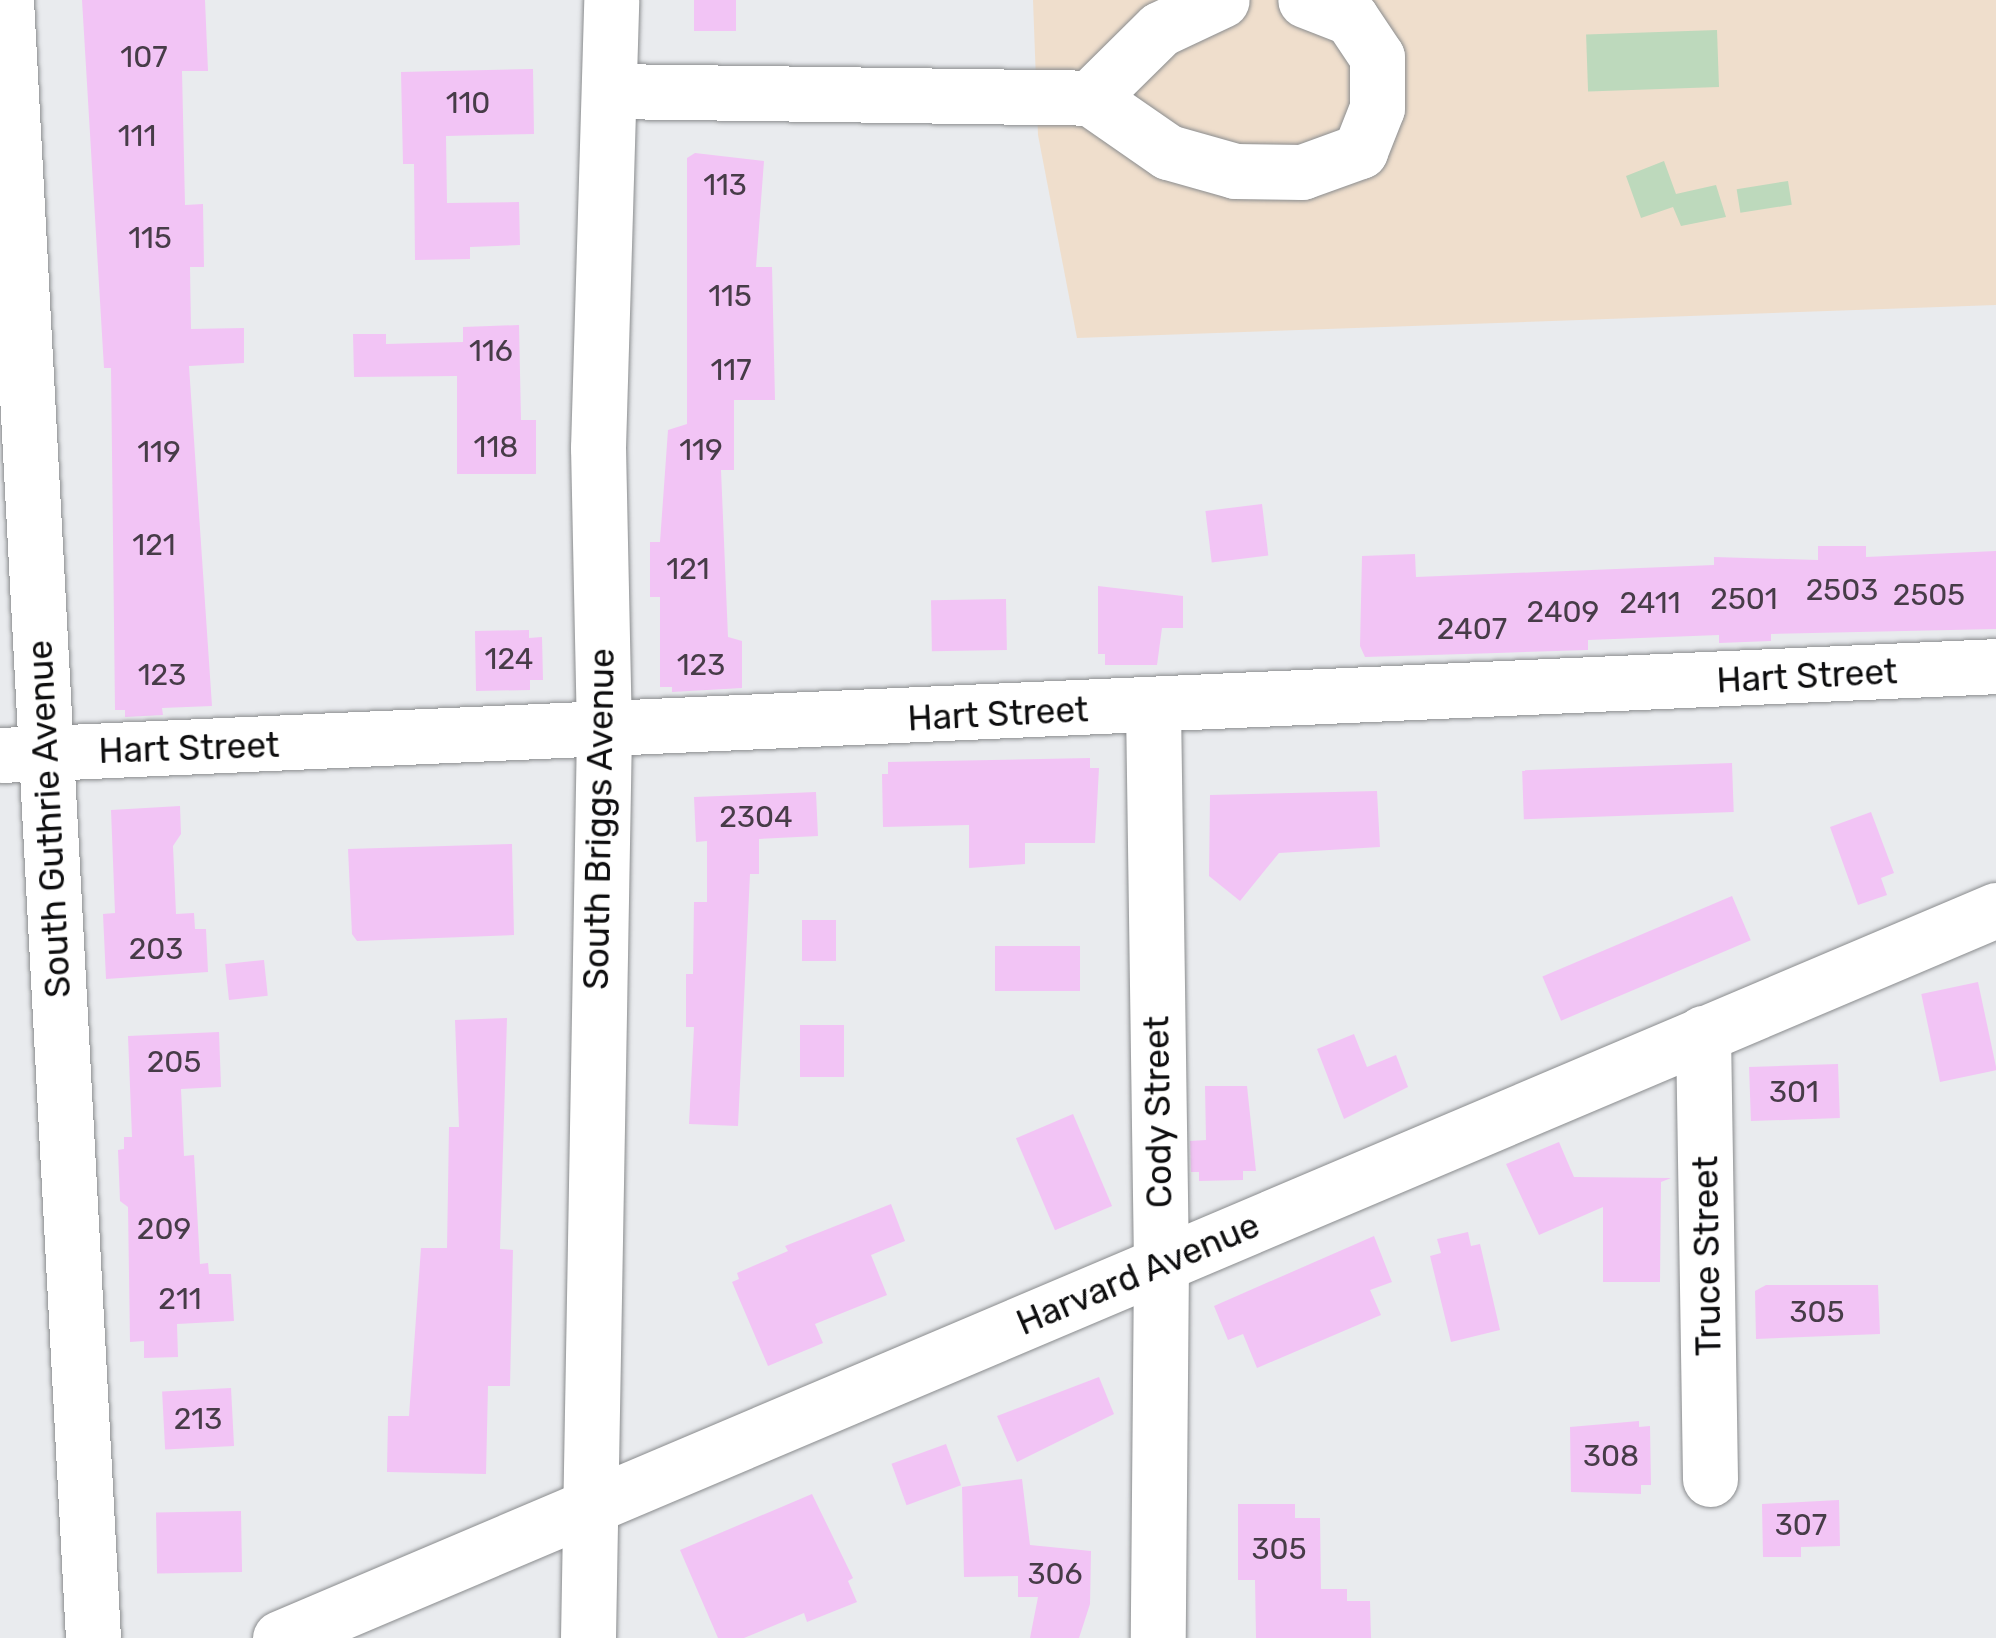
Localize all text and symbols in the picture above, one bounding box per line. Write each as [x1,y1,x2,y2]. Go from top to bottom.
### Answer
house number: 107 [120,39,168,75]
house number: 110 [446,85,490,121]
house number: 111 [118,118,156,154]
house number: 113 [703,167,747,203]
house number: 115 [128,220,172,256]
house number: 115 [708,278,752,314]
house number: 116 [469,333,513,369]
house number: 117 [710,352,752,388]
house number: 118 [474,429,518,465]
house number: 119 [679,432,723,468]
house number: 119 [137,434,181,470]
house number: 121 [132,527,176,563]
house number: 121 [666,551,710,587]
house number: 2503 [1806,572,1878,608]
house number: 2505 [1893,577,1965,613]
house number: 2501 [1710,581,1778,617]
house number: 2411 [1619,585,1681,621]
house number: 2409 [1527,594,1599,630]
house number: 2407 [1437,611,1507,647]
street label: South Guthrie Avenue [19,639,79,999]
house number: 124 [485,641,533,677]
street label: South Briggs Avenue [575,647,623,991]
house number: 123 [677,647,725,683]
street label: Hart Street [1715,650,1899,702]
house number: 123 [138,657,186,693]
street label: Hart Street [906,688,1090,740]
street label: Hart Street [98,724,280,772]
house number: 2304 [719,799,793,835]
house number: 203 [129,931,183,967]
street label: Cody Street [1135,1015,1181,1209]
house number: 205 [147,1044,201,1080]
house number: 301 [1769,1074,1819,1110]
street label: Truce Street [1684,1155,1730,1357]
street label: Harvard Avenue [1010,1204,1266,1344]
house number: 209 [137,1211,191,1247]
house number: 211 [158,1281,202,1317]
house number: 305 [1790,1294,1844,1330]
house number: 213 [174,1401,222,1437]
house number: 308 [1583,1438,1639,1474]
house number: 307 [1775,1507,1827,1543]
house number: 305 [1252,1531,1306,1567]
house number: 306 [1027,1556,1083,1592]

